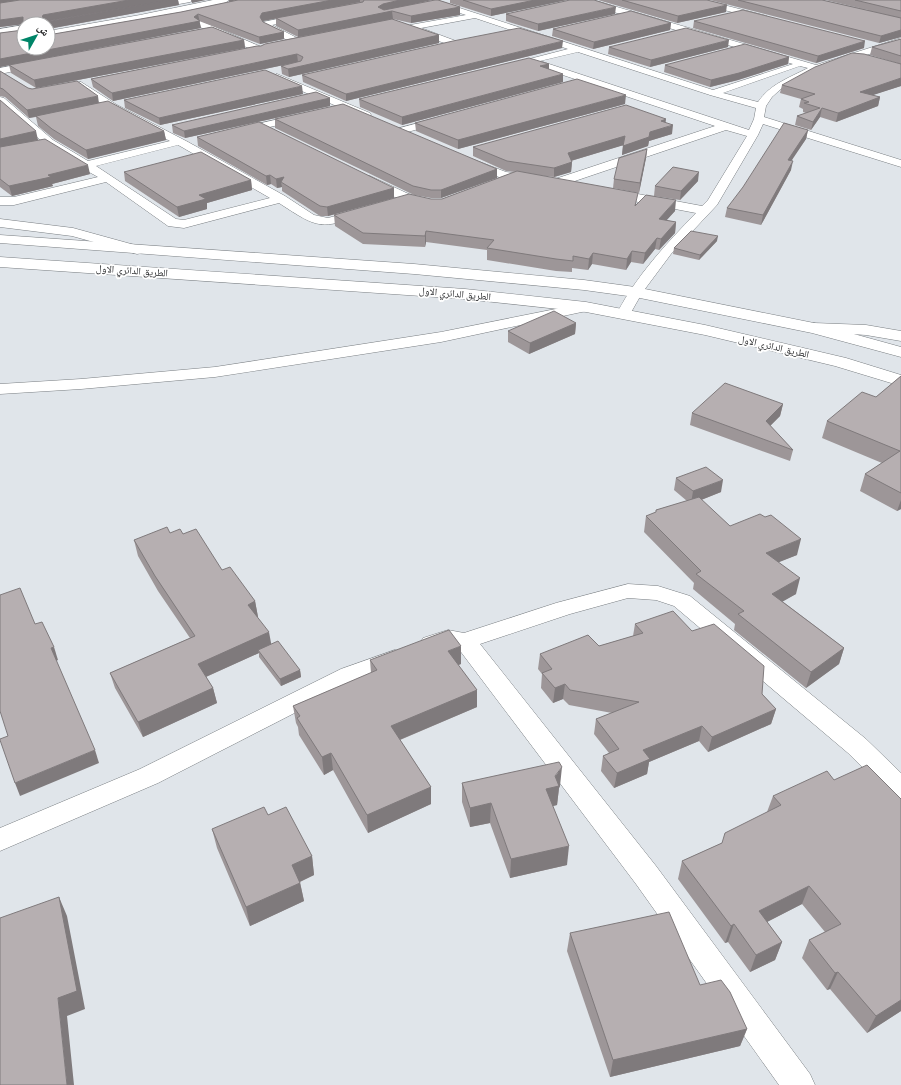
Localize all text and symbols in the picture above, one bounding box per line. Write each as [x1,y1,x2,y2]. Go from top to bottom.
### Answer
north arrow [16,16,56,56]
text: ش [34,21,53,40]
street label: الطريق الدائري الاول [95,262,168,281]
street label: الطريق الدائري الاول [418,284,491,305]
street label: الطريق الدائري الاول [737,332,810,362]

